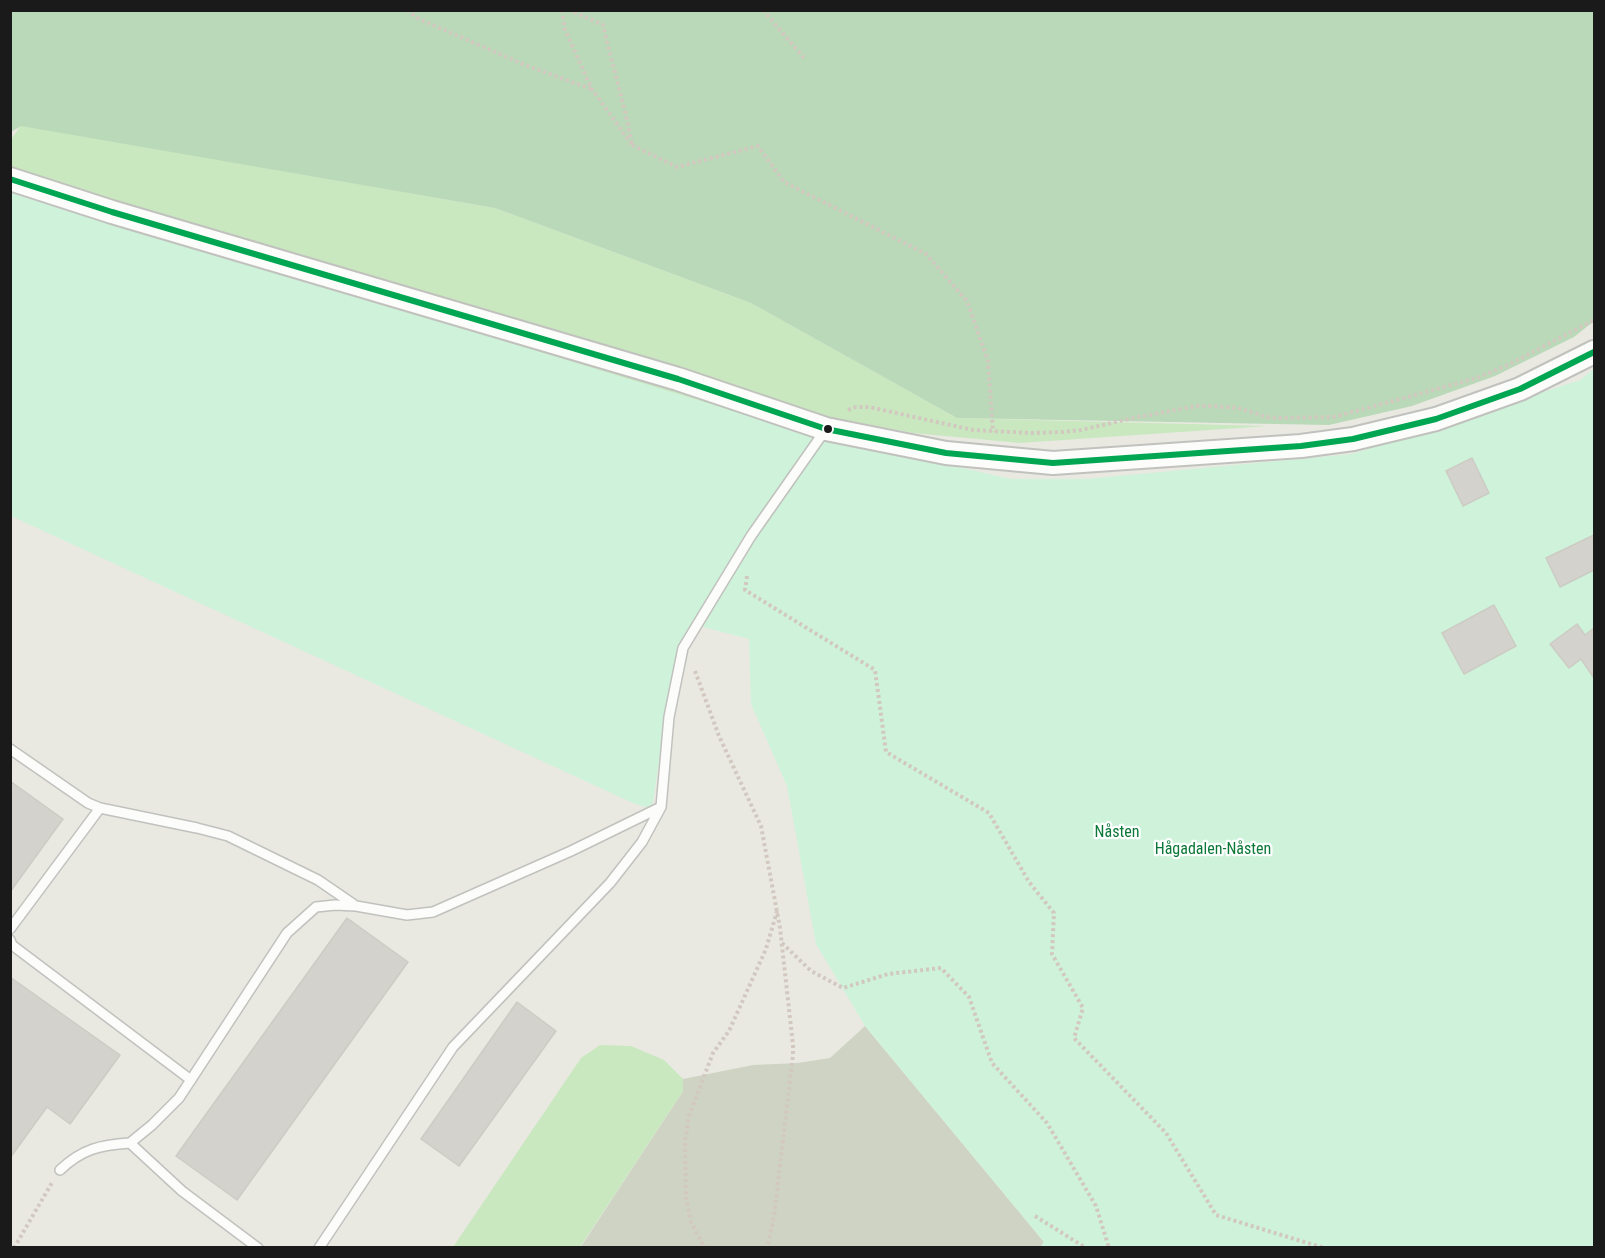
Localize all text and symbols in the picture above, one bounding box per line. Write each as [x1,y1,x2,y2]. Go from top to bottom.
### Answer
unlabelled marker [822,423,834,435]
park label: Nåsten [1095,823,1139,843]
park label: Hågadalen-Nåsten [1155,840,1271,860]

